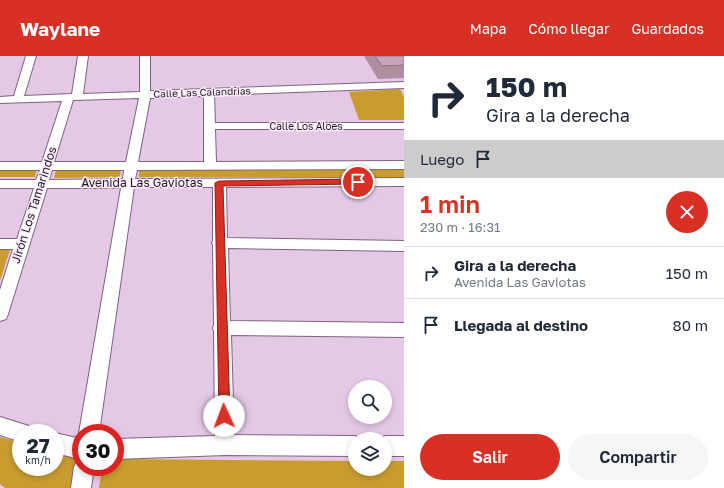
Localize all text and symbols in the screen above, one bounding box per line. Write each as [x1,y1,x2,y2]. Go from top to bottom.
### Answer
text: Waylane [20,17,100,40]
text: Mapa [470,20,506,37]
text: Cómo llegar [528,20,609,37]
text: Guardados [631,20,704,37]
text: 150 m [486,70,567,103]
icon: right [420,72,472,124]
street label: Calle Las Calandrias [153,84,251,100]
text: Gira a la derecha [486,104,630,126]
street label: Calle Los Aloes [269,120,343,132]
street label: Jirón Los Tamarindos [8,144,60,265]
icon: arrive [472,148,494,170]
text: Luego [420,150,464,168]
pin [341,165,375,199]
icon: arrive [347,171,369,193]
street label: Avenida Las Gaviotas [81,175,203,190]
text: 1 min [420,189,480,218]
button: close [666,191,708,233]
text: 230 m · 16:31 [420,219,500,235]
text: Gira a la derecha [454,256,576,274]
icon: right [420,262,442,284]
text: 150 m [666,264,708,282]
text: Avenida Las Gaviotas [454,274,586,290]
icon: arrive [420,314,442,336]
text: Llegada al destino [454,316,588,334]
text: 80 m [673,316,708,334]
map controls [348,380,392,476]
button: search [348,380,392,424]
position arrow [203,395,245,437]
speed limit sign: 30 [72,424,124,476]
button: layers [348,432,392,476]
text: 27 [26,433,50,457]
button: Salir [420,434,560,480]
button: Compartir [568,434,708,480]
text: km/h [25,454,51,466]

